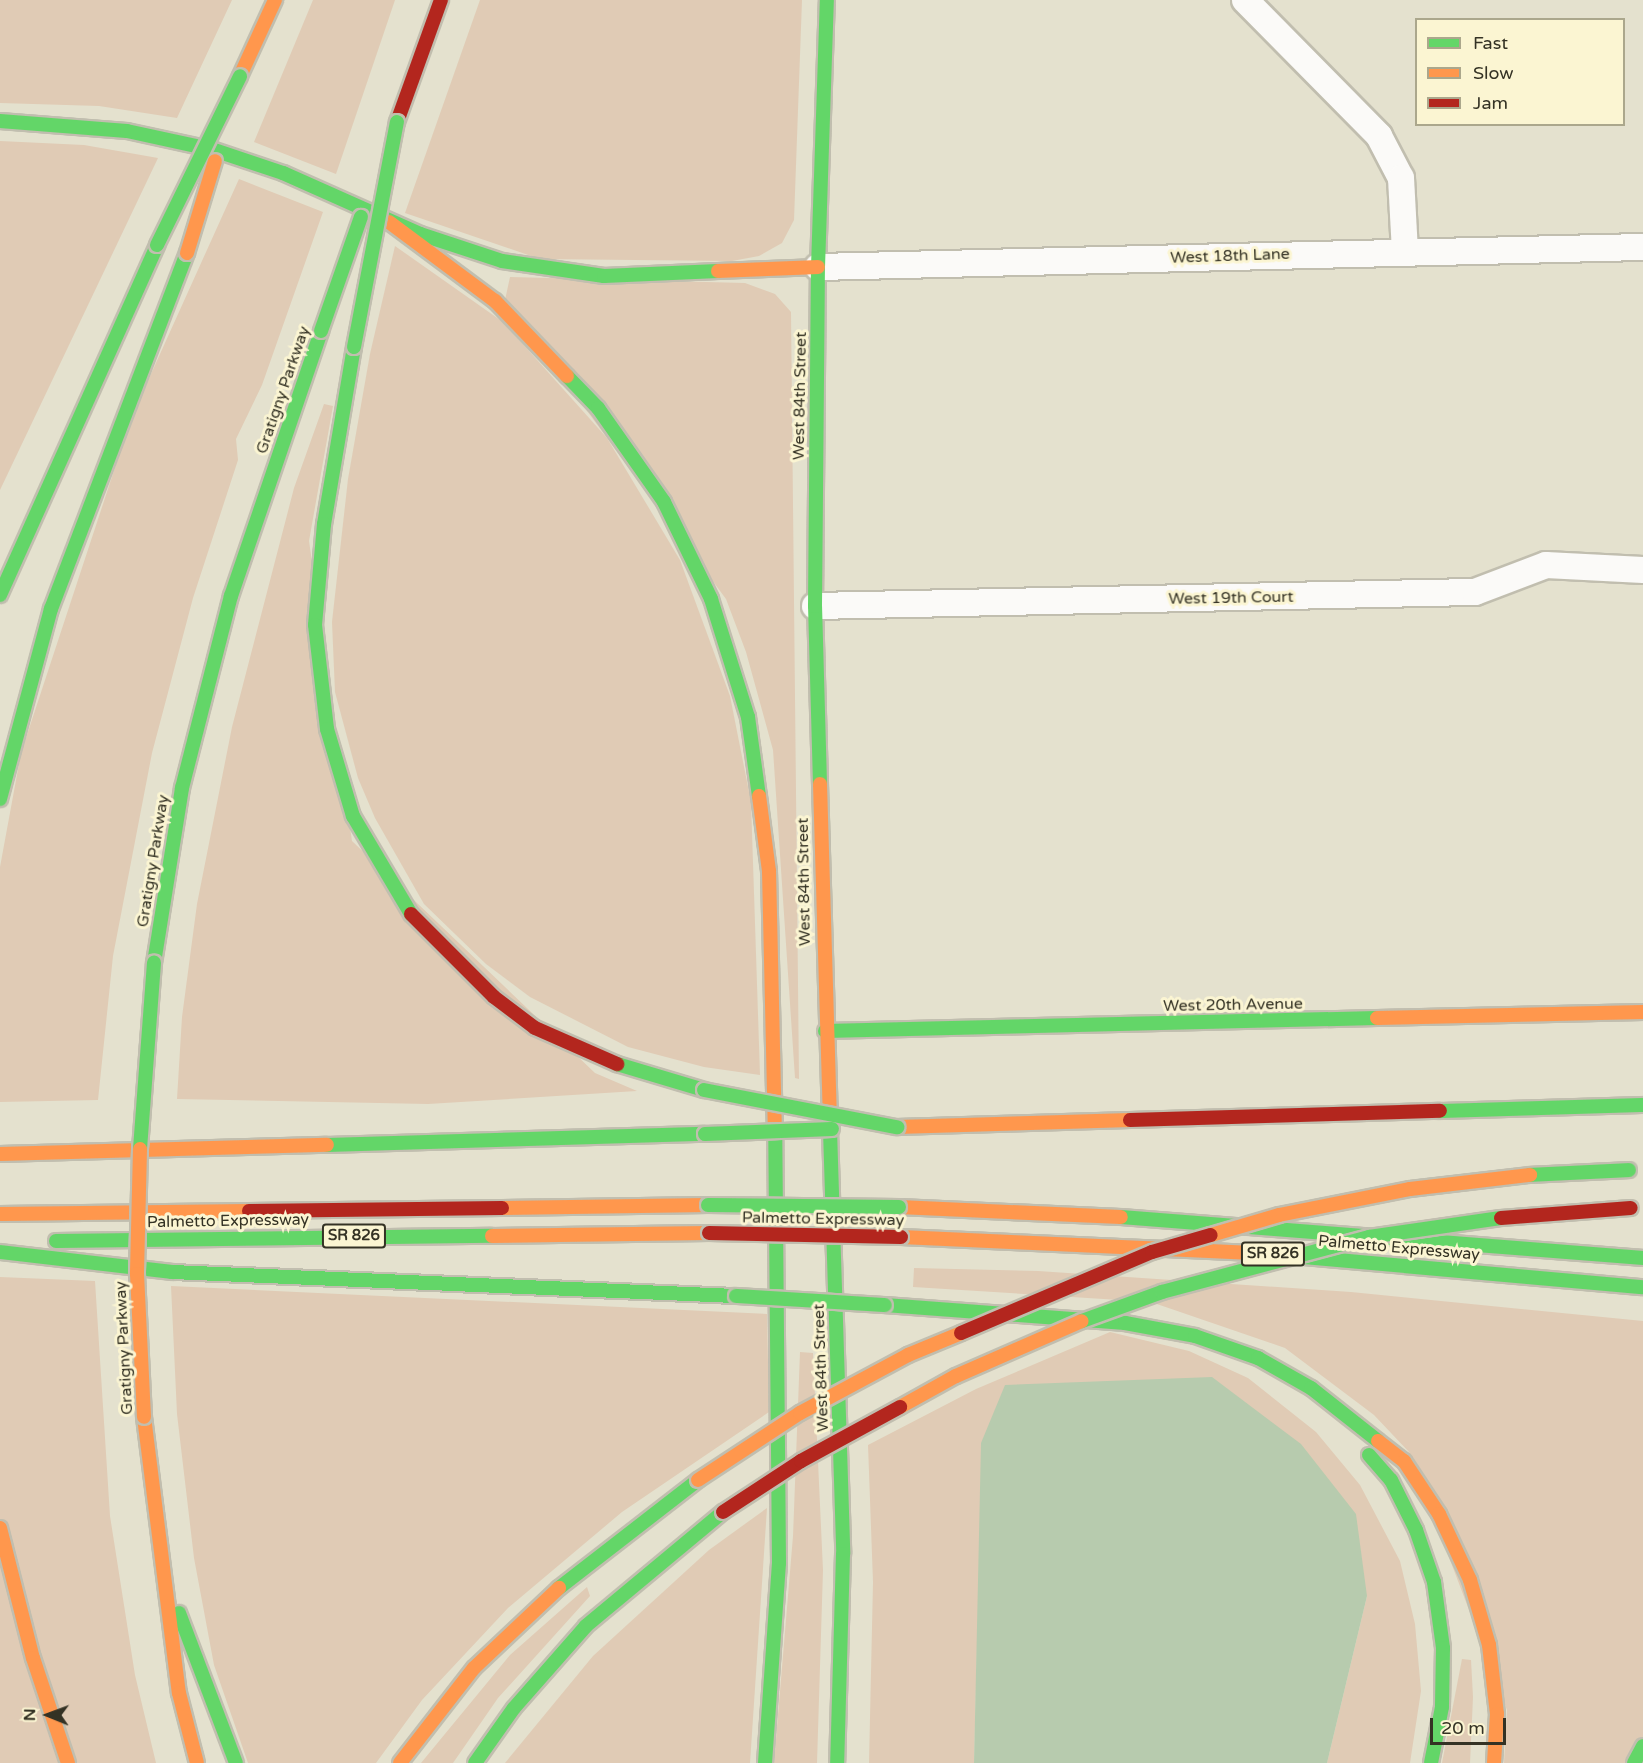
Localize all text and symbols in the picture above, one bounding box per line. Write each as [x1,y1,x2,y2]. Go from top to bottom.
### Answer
legend [1415,18,1625,126]
text: Fast [1473,32,1508,54]
text: Slow [1473,62,1514,84]
text: Jam [1473,92,1508,114]
street label: West 18th Lane [1170,244,1290,268]
street label: Gratigny Parkway [252,324,314,456]
street label: West 84th Street [789,332,811,460]
street label: West 19th Court [1168,587,1294,609]
street label: Gratigny Parkway [133,793,173,929]
street label: West 84th Street [793,818,815,946]
street label: West 20th Avenue [1163,994,1303,1016]
street label: Palmetto Expressway [742,1208,904,1230]
street label: Palmetto Expressway [147,1210,309,1232]
road number: SR 826 [321,1224,387,1248]
street label: Palmetto Expressway [1317,1231,1481,1265]
road number: SR 826 [1240,1242,1306,1266]
street label: Gratigny Parkway [111,1281,137,1415]
street label: West 84th Street [809,1304,833,1432]
north arrow [18,1685,78,1745]
scale bar [1433,1706,1510,1744]
text: N [20,1708,40,1721]
text: 20 m [1441,1717,1485,1739]

